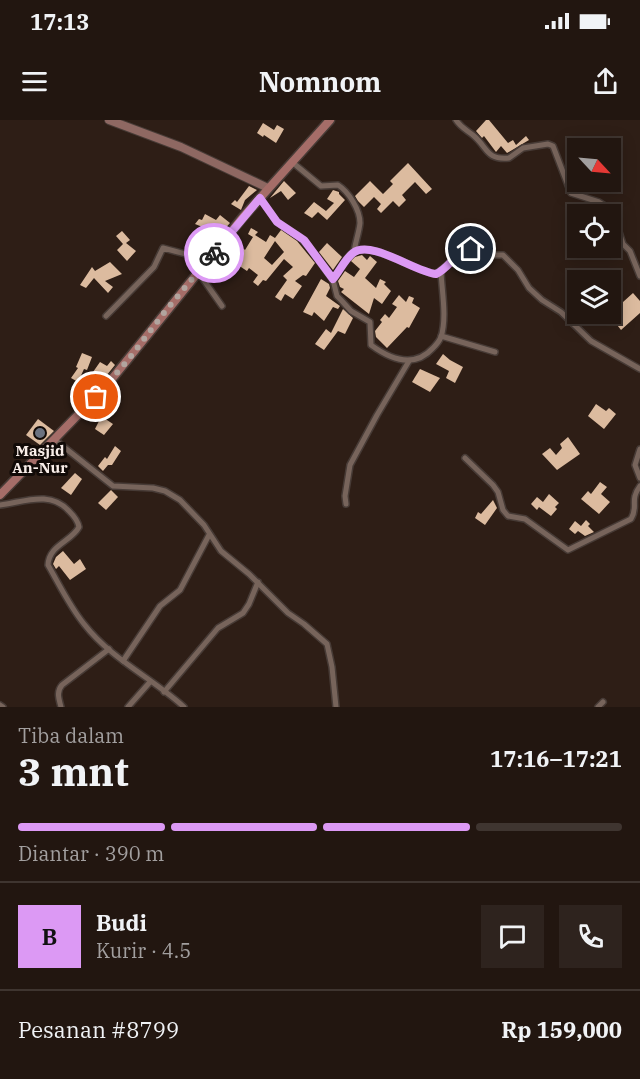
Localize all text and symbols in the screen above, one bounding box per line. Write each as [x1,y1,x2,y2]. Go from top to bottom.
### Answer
text: 17:13 [30,7,89,36]
text: Nomnom [259,64,381,99]
icon: menu [18,65,51,98]
icon: share [589,65,622,98]
north arrow [567,138,621,192]
map controls [567,138,621,324]
button: locate [567,204,621,258]
courier [184,223,244,283]
pin [445,223,496,274]
icon: home [454,232,487,265]
icon: bike [198,237,231,270]
button: layers [567,270,621,324]
pin [70,371,121,422]
icon: bag [79,380,112,413]
marker: Masjid An-Nur [33,426,47,440]
place label: Masjid An-Nur [12,441,68,477]
text: Tiba dalam [18,722,124,749]
text: 17:16–17:21 [490,744,622,773]
text: 3 mnt [18,746,129,797]
text: Diantar · 390 m [18,840,164,867]
button: chat [481,905,544,968]
button: phone [559,905,622,968]
text: Budi [96,908,147,937]
text: B [42,922,57,951]
text: Kurir · 4.5 [96,937,191,964]
text: Pesanan #8799 [18,1015,179,1044]
text: Rp 159,000 [501,1015,622,1044]

